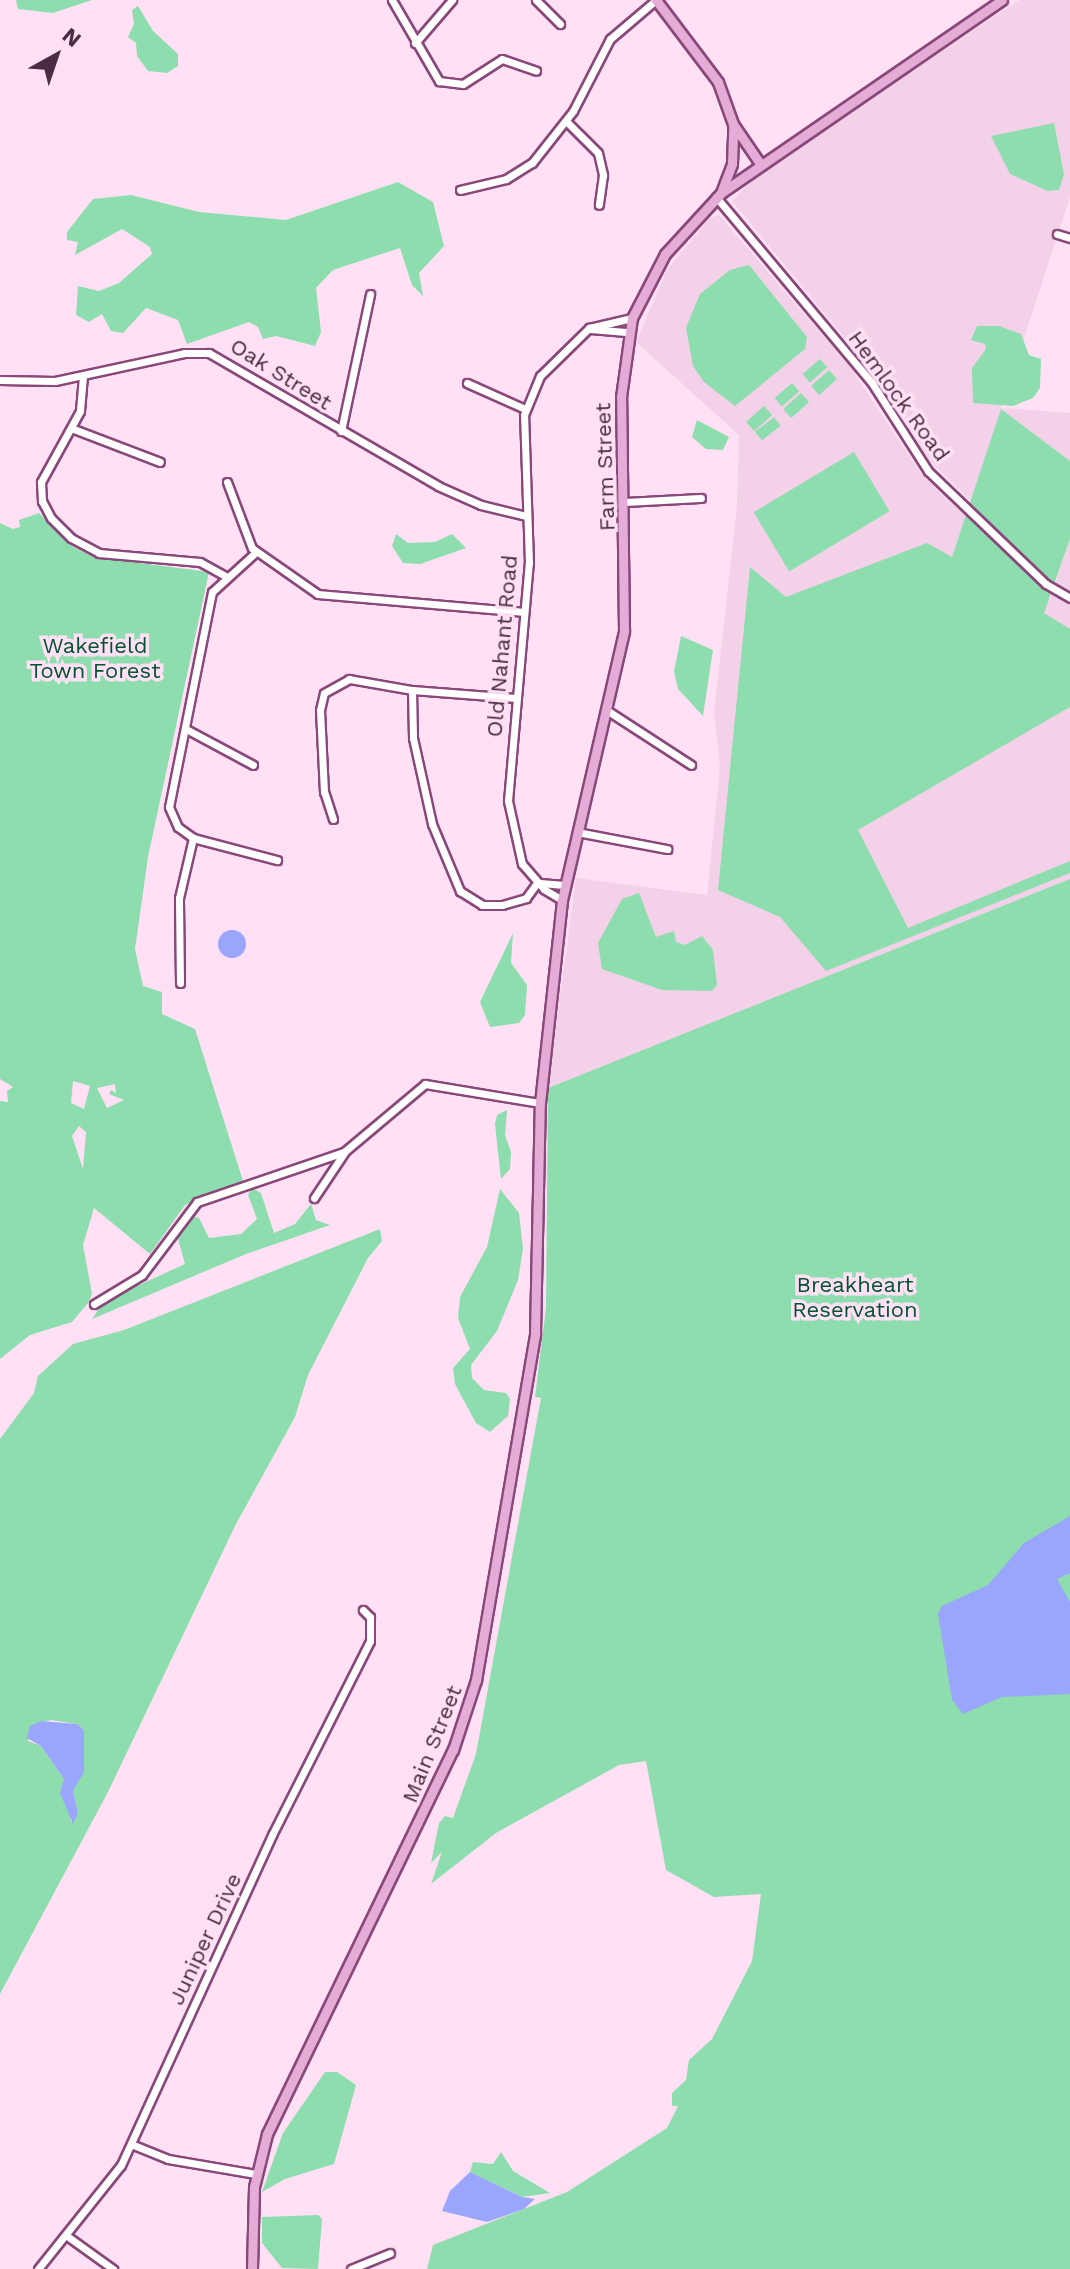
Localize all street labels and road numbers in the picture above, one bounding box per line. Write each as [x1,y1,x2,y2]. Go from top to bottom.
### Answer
street label: Hemlock Road [843,325,955,467]
street label: Oak Street [225,332,337,416]
street label: Farm Street [590,402,620,532]
street label: Old Nahant Road [481,554,523,738]
street label: Main Street [396,1681,468,1807]
street label: Juniper Drive [163,1869,247,2009]

